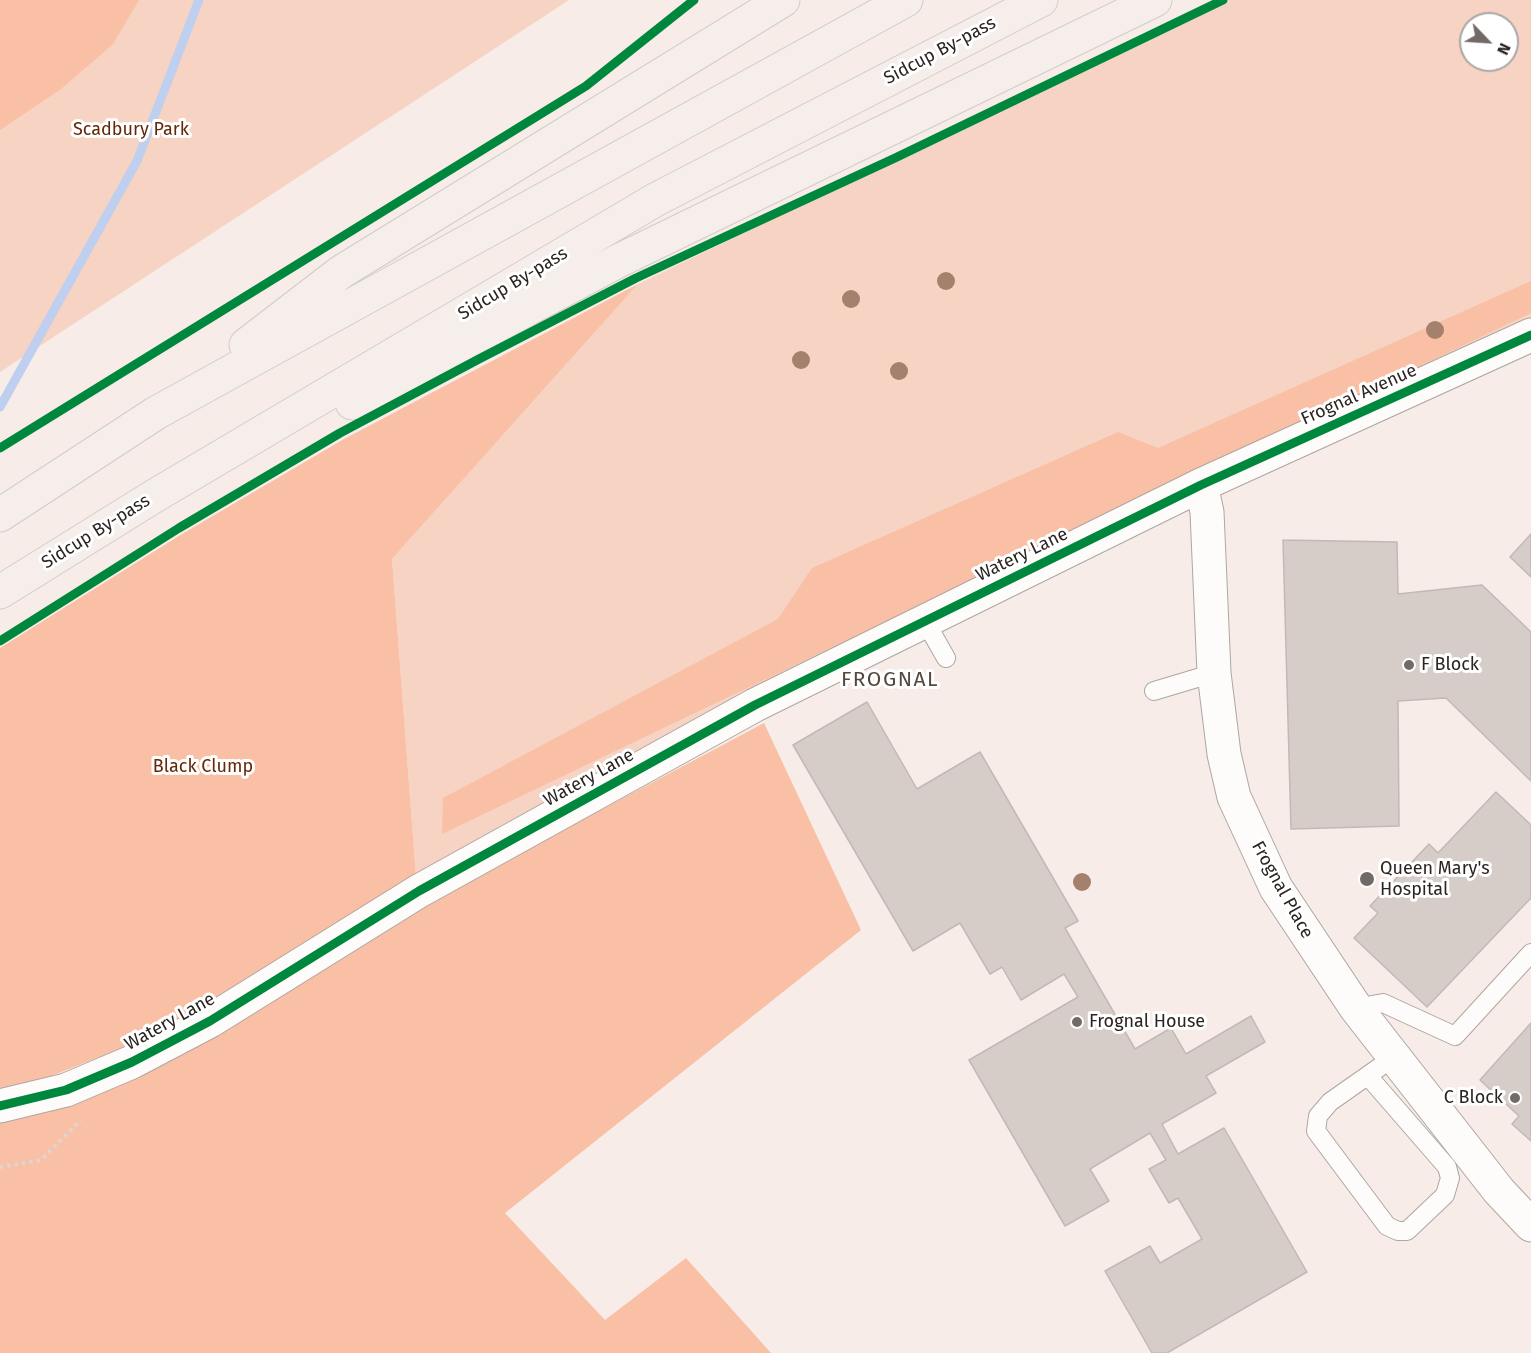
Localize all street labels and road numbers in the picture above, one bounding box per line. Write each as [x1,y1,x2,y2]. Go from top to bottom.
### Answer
street label: Sidcup By-pass [880,12,1000,90]
street label: Sidcup By-pass [454,243,572,325]
street label: Frognal Avenue [1298,360,1420,430]
street label: Sidcup By-pass [38,490,154,574]
street label: Watery Lane [972,523,1072,587]
street label: Watery Lane [540,744,638,812]
street label: Frognal Place [1246,838,1318,942]
street label: Watery Lane [121,988,219,1056]

